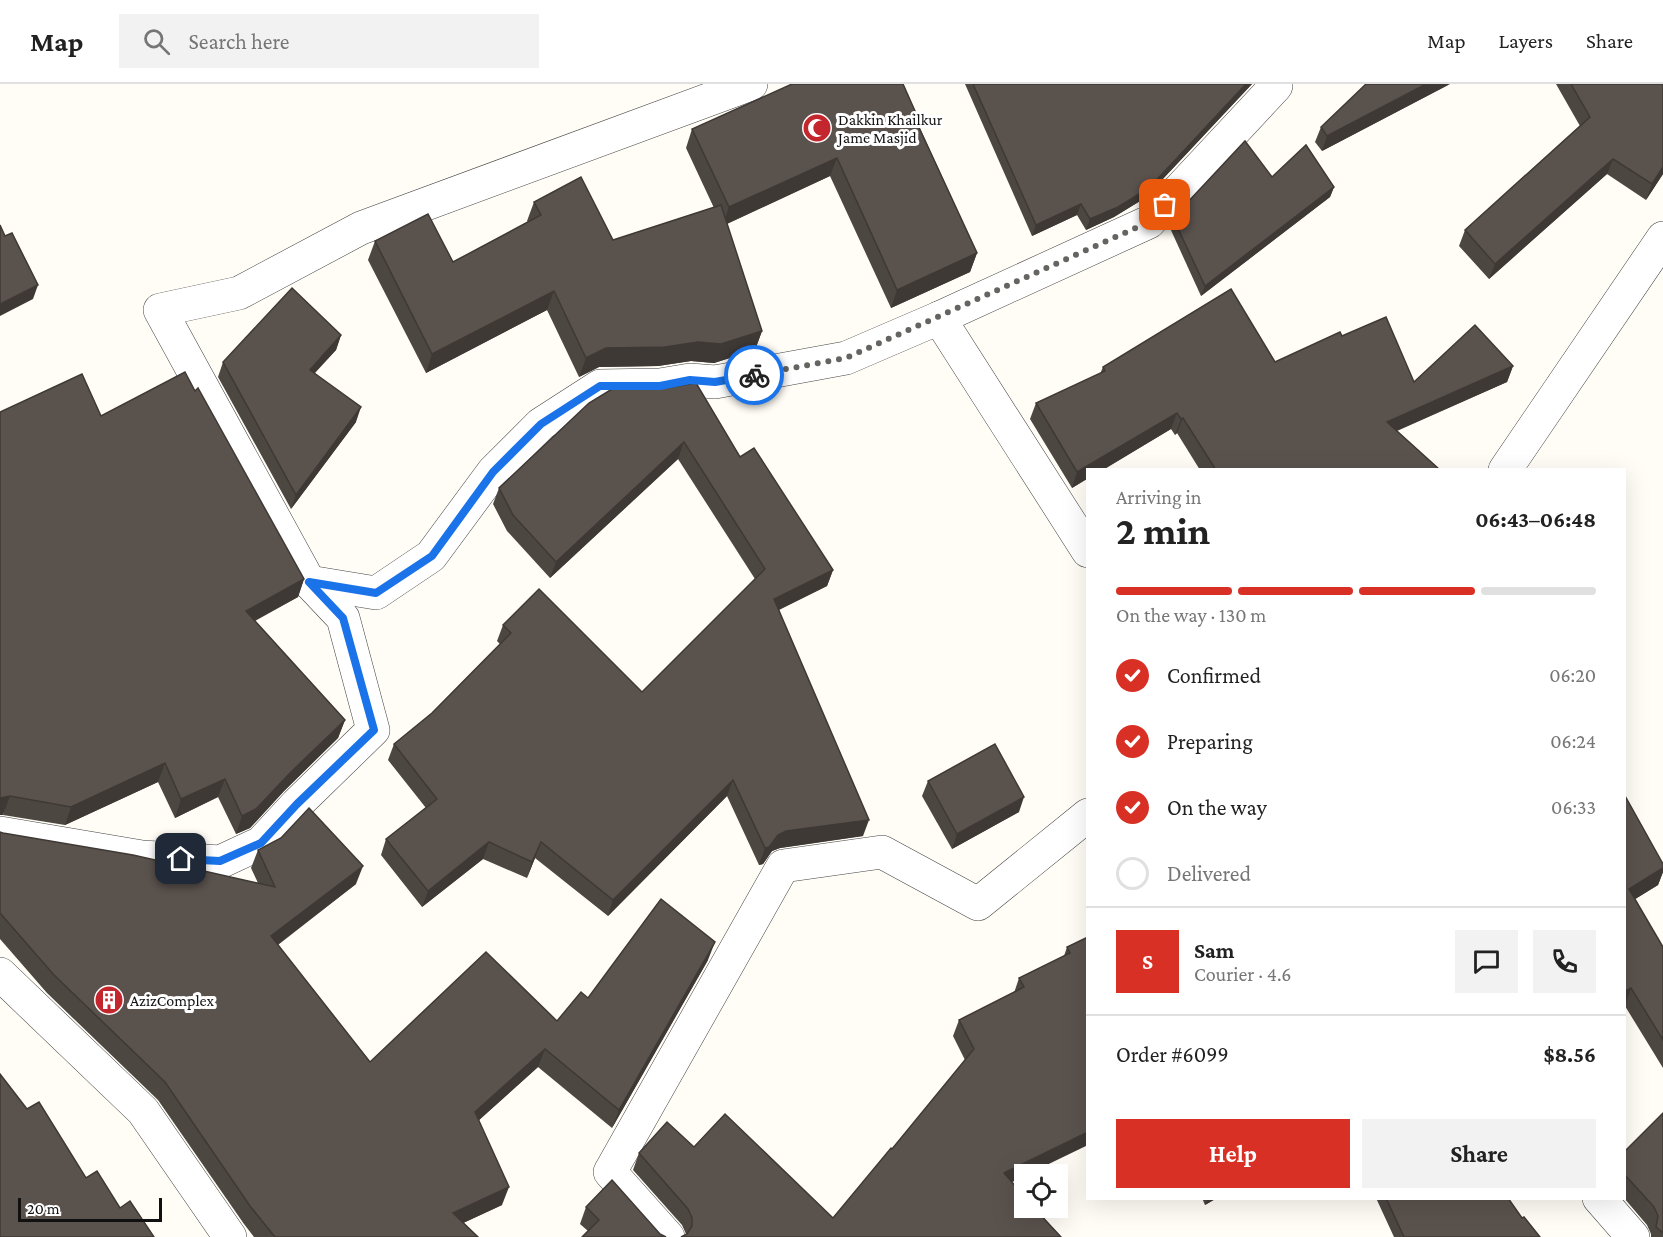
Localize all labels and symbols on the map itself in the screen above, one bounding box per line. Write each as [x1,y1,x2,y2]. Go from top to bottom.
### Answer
place label: Dakkin Khailkur Jame Masjid [836,111,943,147]
mosque icon: Dakkin Khailkur Jame Masjid [801,112,833,144]
pin [1139,179,1190,230]
courier [724,345,784,405]
pin [155,833,206,884]
building icon: AzizComplex [93,984,125,1016]
place label: AzizComplex [130,992,214,1010]
scale bar [18,1195,162,1222]

